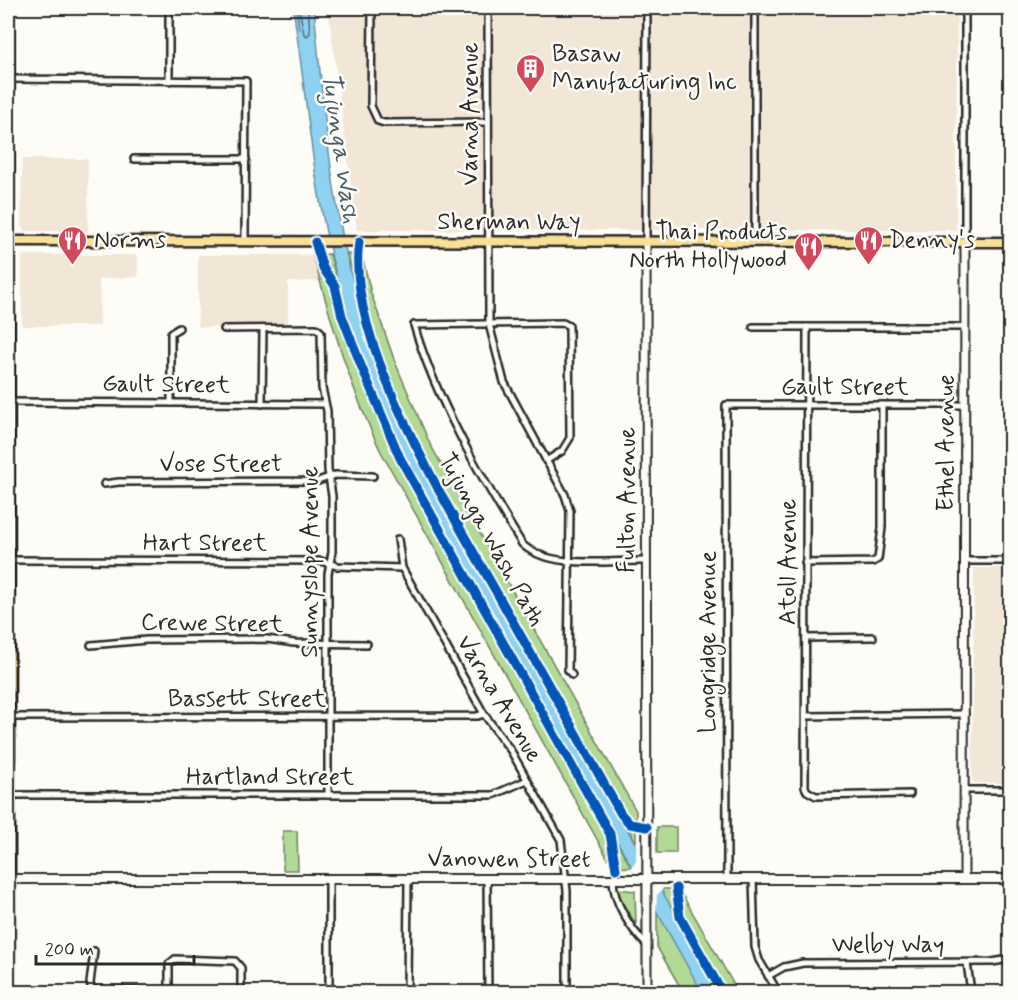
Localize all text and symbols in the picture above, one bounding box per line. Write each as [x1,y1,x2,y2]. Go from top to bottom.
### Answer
place label: Basaw Manufacturing Inc [552,39,737,100]
street label: Varna Avenue [455,42,486,186]
building icon: Basaw Manufacturing Inc [515,52,547,94]
water label: Tujunga Wash [313,70,367,226]
street label: Sherman Way [437,207,581,238]
place label: Thai Products North Hollywood [629,217,787,276]
restaurant icon: Norms [57,224,89,266]
restaurant icon: Denny's [852,224,884,266]
place label: Norms [94,225,166,256]
place label: Denny's [889,225,975,256]
restaurant icon: Thai Products North Hollywood [792,230,824,272]
street label: Gault Street [102,368,230,402]
street label: Gault Street [781,372,909,403]
street label: Ethel Avenue [931,374,962,512]
street label: Fulton Avenue [612,427,643,573]
street label: Tujunga Wash Path [430,448,552,632]
street label: Vose Street [160,449,282,480]
street label: Sunnyslope Avenue [295,466,326,658]
street label: Atoll Avenue [773,499,804,625]
street label: Hart Street [143,528,267,559]
street label: Longridge Avenue [693,551,726,733]
street label: Crewe Street [141,607,283,641]
street label: Varna Avenue [449,629,549,769]
street label: Bassett Street [168,684,326,715]
street label: Hartland Street [186,762,354,793]
street label: Vanowen Street [427,844,591,875]
scale bar [36,928,194,966]
street label: Welby Way [832,930,944,961]
text: 200 m [45,938,94,962]

